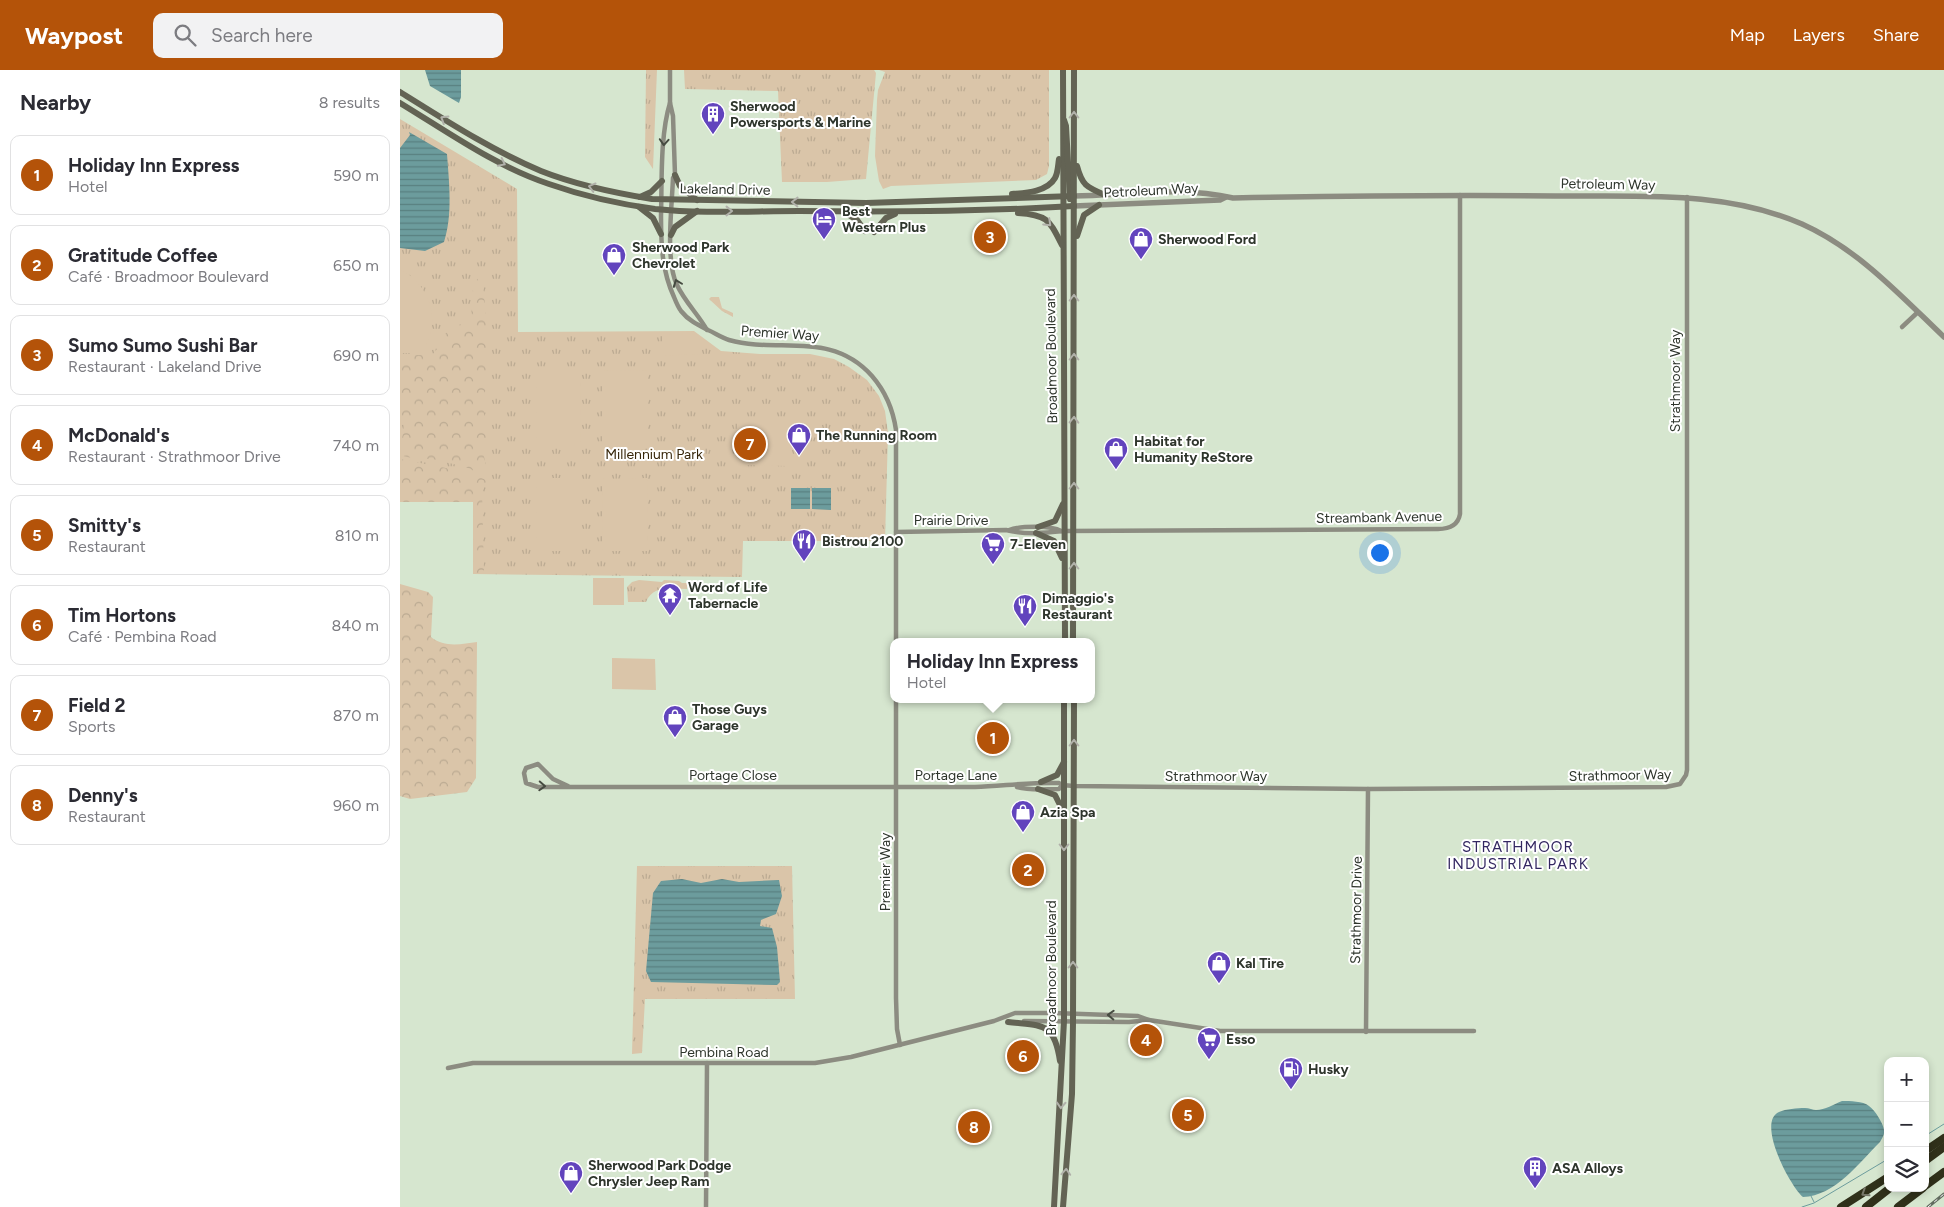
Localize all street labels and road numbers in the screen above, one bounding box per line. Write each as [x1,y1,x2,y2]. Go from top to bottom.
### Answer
street label: Petroleum Way [1560,175,1656,194]
street label: Petroleum Way [1103,179,1200,201]
street label: Lakeland Drive [679,180,771,199]
street label: Broadmoor Boulevard [1042,288,1061,424]
street label: Premier Way [740,322,820,345]
street label: Strathmoor Way [1667,329,1684,432]
street label: Streambank Avenue [1316,508,1443,527]
street label: Prairie Drive [914,512,989,529]
street label: Strathmoor Way [1569,766,1672,785]
street label: Portage Close [689,767,777,784]
street label: Portage Lane [915,767,998,784]
street label: Strathmoor Way [1165,768,1268,785]
street label: Premier Way [877,832,894,911]
street label: Strathmoor Drive [1347,856,1366,964]
street label: Broadmoor Boulevard [1043,900,1060,1036]
street label: Pembina Road [679,1044,769,1061]

